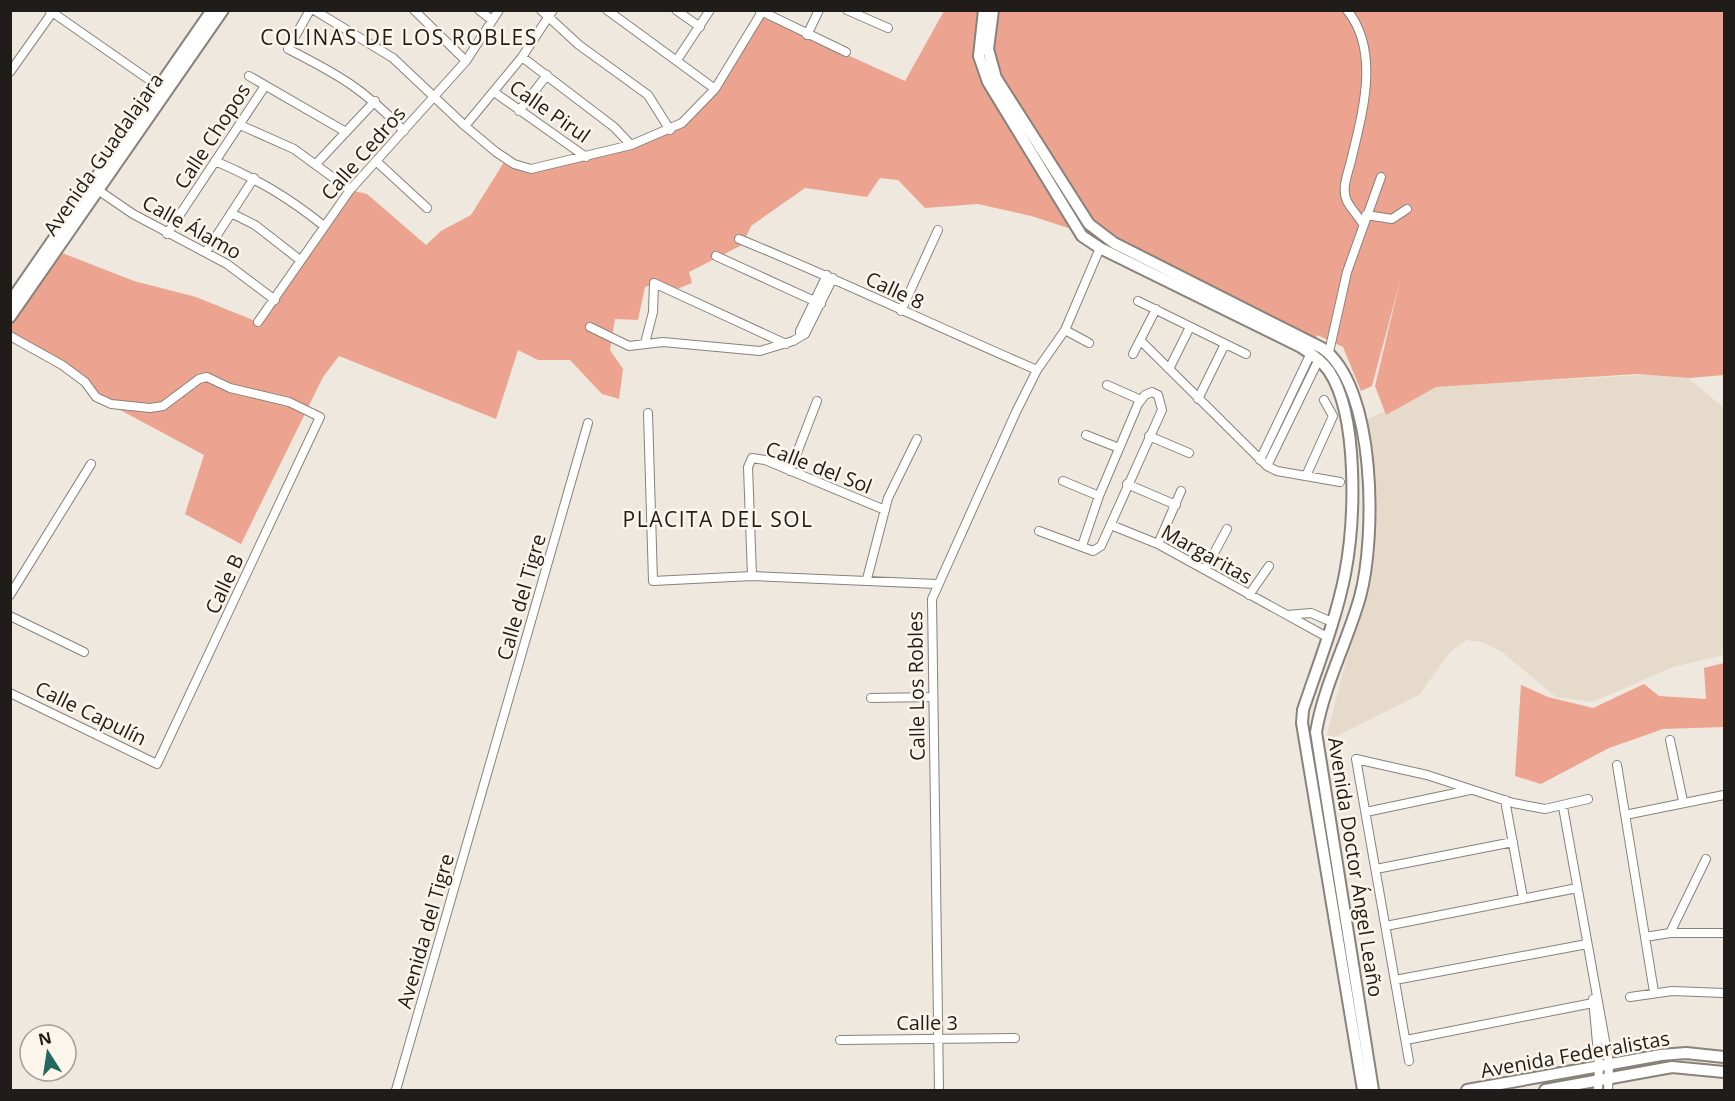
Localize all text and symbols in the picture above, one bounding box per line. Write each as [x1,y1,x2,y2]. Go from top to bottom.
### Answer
district label: COLINAS DE LOS ROBLES [260,23,538,51]
street label: Avenida Guadalajara [37,67,169,241]
street label: Calle Pirul [504,73,596,149]
street label: Calle Chopos [168,78,256,194]
street label: Calle Cedros [315,100,411,206]
street label: Calle Álamo [138,189,246,265]
street label: Calle 8 [861,265,929,315]
street label: Calle del Sol [762,434,876,500]
district label: PLACITA DEL SOL [623,505,813,533]
street label: Margaritas [1157,518,1257,590]
street label: Calle del Tigre [490,531,552,663]
street label: Calle B [198,550,250,618]
street label: Calle Los Robles [901,611,931,761]
street label: Calle Capulín [31,674,151,752]
street label: Avenida Doctor Ángel Leaño [1322,735,1390,999]
street label: Avenida del Tigre [390,850,460,1012]
street label: Calle 3 [896,1009,958,1036]
north arrow [18,1023,78,1083]
street label: Avenida Federalistas [1478,1024,1672,1084]
text: N [36,1026,54,1050]

